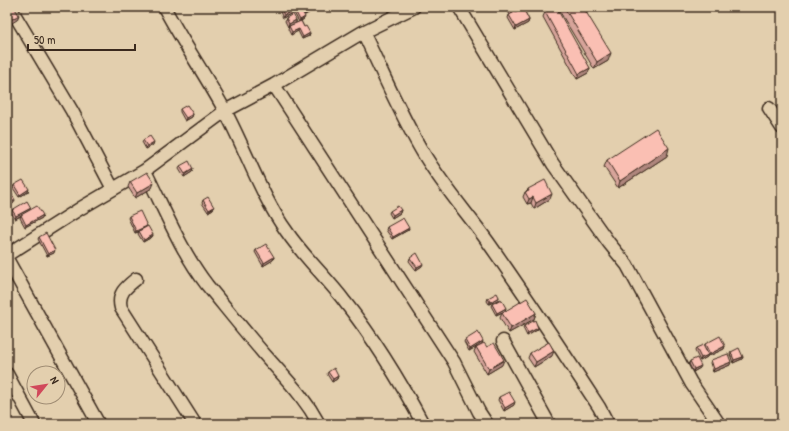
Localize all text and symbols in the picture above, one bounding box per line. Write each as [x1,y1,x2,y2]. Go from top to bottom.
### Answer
scale bar [28,26,135,52]
text: 50 m [34,31,55,48]
north arrow [26,365,66,405]
text: N [47,374,62,386]

